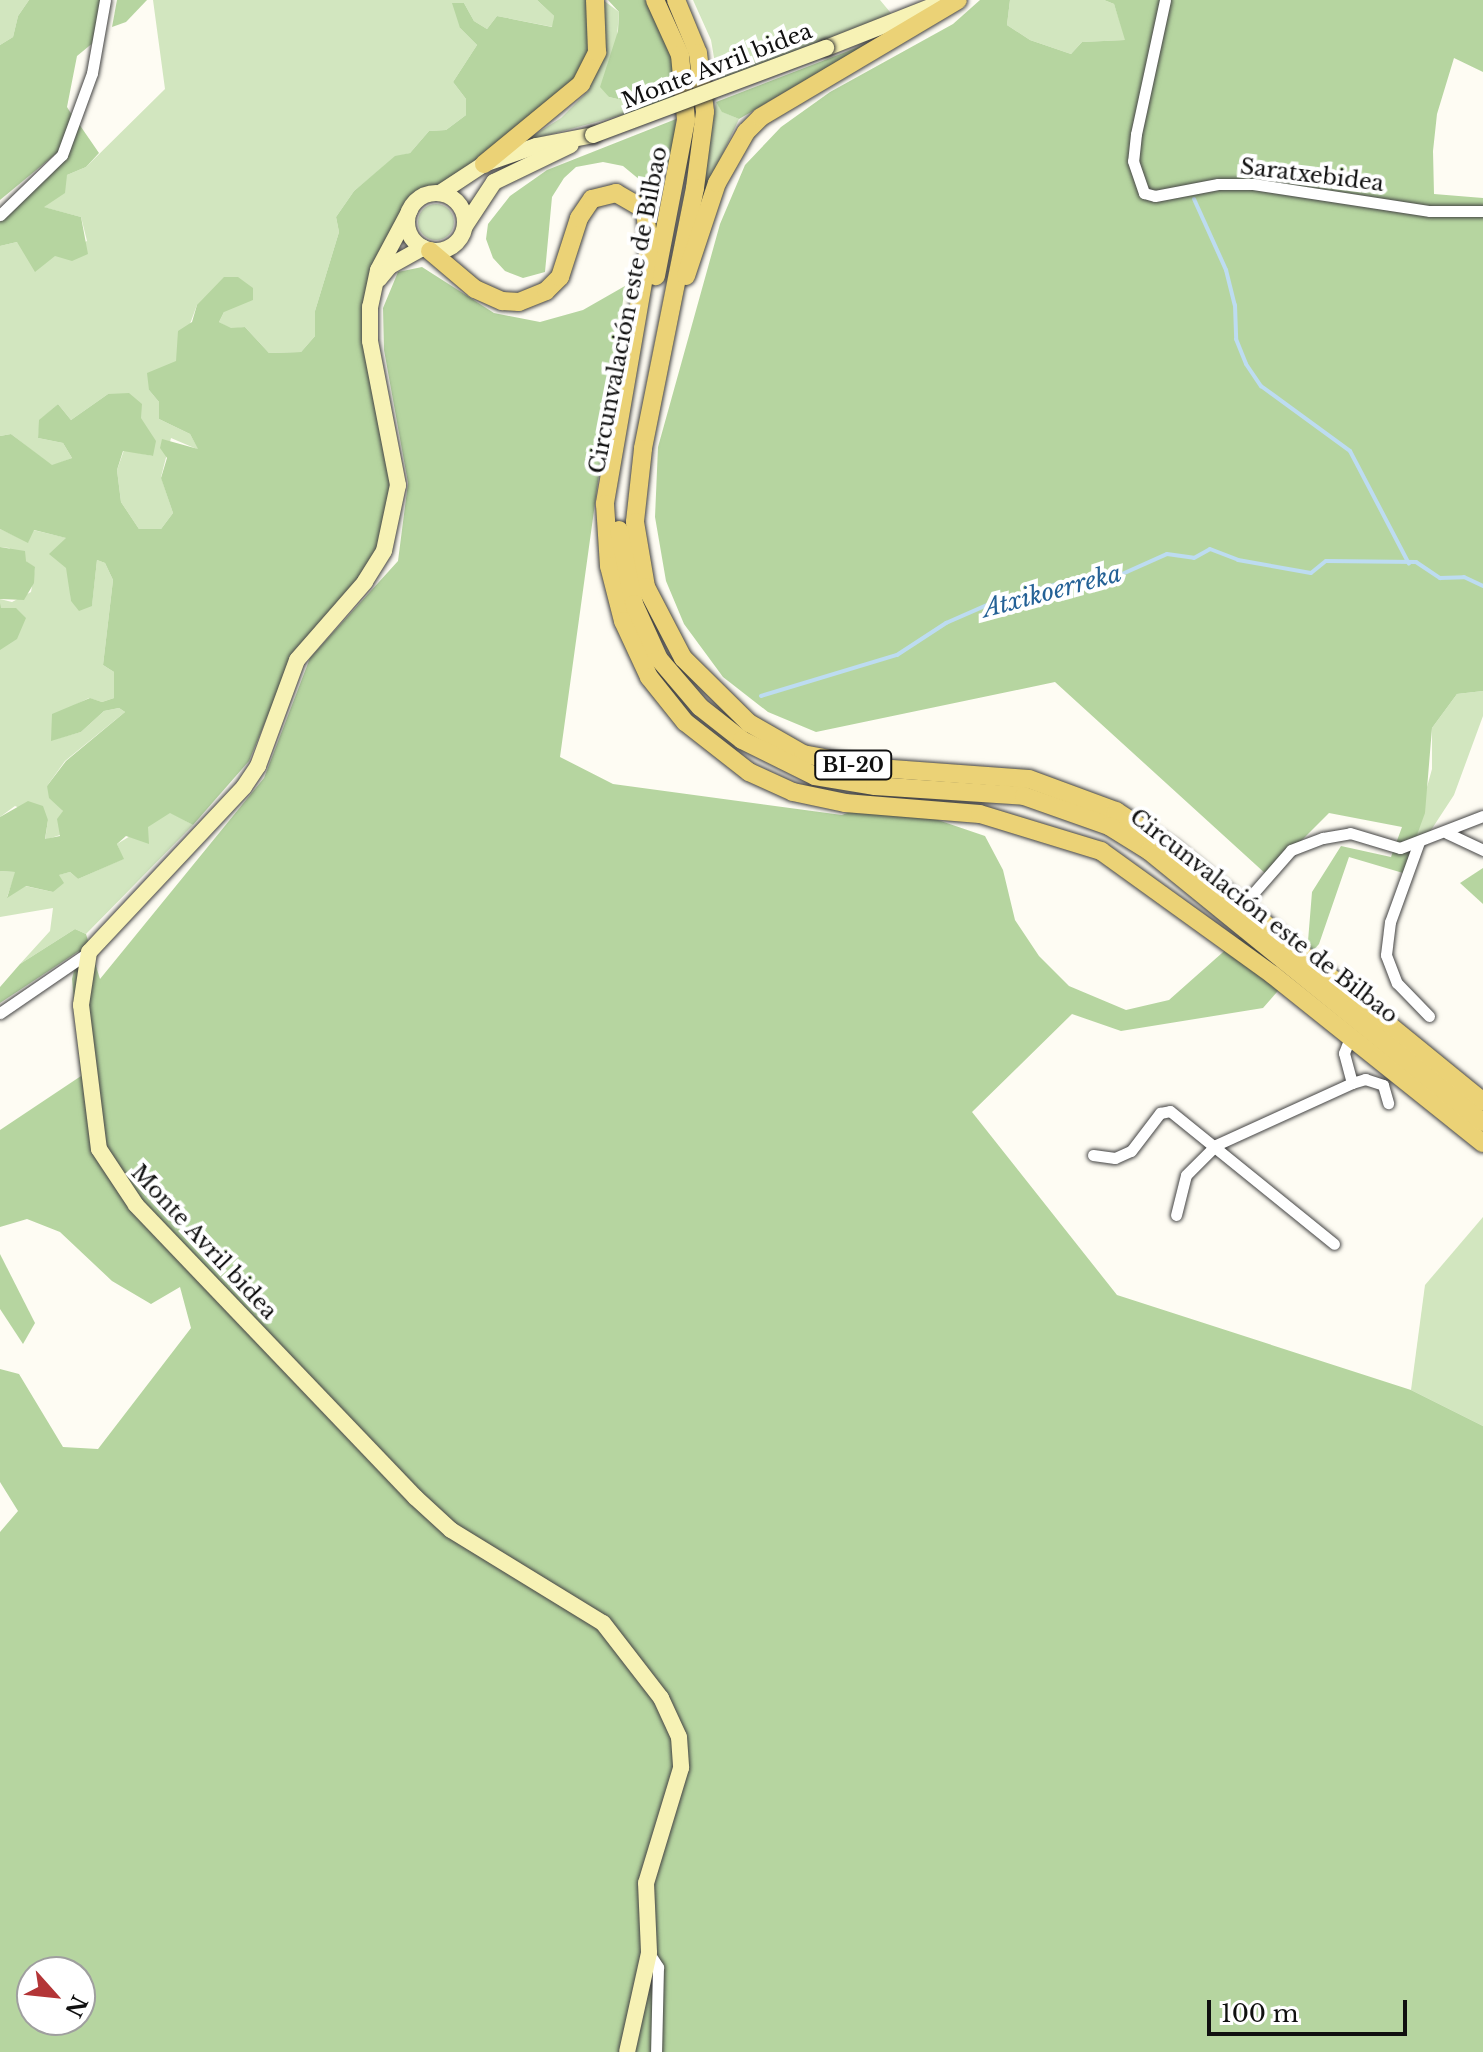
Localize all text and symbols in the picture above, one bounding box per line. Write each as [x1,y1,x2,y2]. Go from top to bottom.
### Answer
street label: Monte Avril bidea [618,17,816,115]
street label: Circunvalación este de Bilbao [583,144,673,476]
street label: Saratxebidea [1239,153,1385,197]
water label: Atxikoerreka [980,559,1124,623]
road number: BI-20 [813,749,893,781]
street label: Circunvalación este de Bilbao [1125,803,1403,1029]
street label: Monte Avril bidea [125,1159,283,1325]
north arrow [16,1956,96,2036]
scale bar [1211,1984,1411,2034]
text: N [59,1991,93,2022]
text: 100 m [1221,1999,1299,2028]

